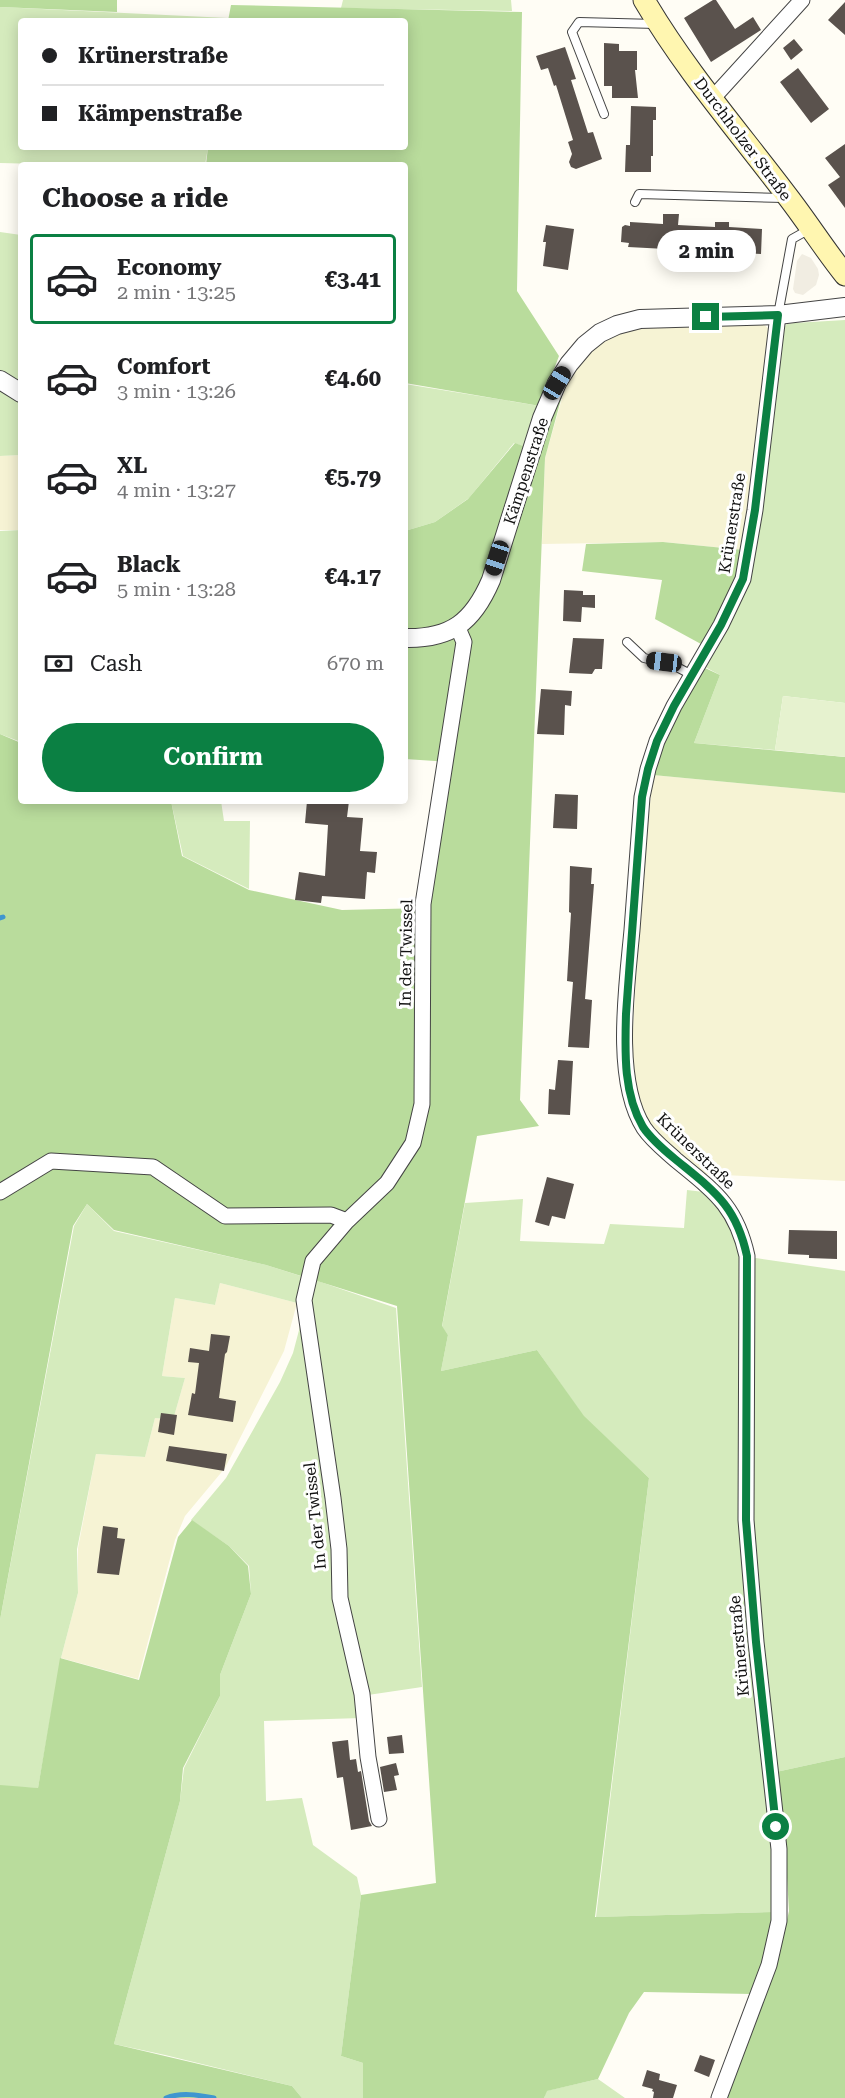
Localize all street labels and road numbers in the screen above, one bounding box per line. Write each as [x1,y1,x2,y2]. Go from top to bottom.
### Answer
street label: Durchholzer Straße [690,74,796,205]
street label: Kämpenstraße [500,415,552,527]
street label: Krünerstraße [715,471,749,575]
street label: In der Twissel [396,899,416,1007]
street label: Krünerstraße [653,1109,739,1193]
street label: In der Twissel [300,1461,330,1571]
street label: Krünerstraße [725,1594,753,1697]

